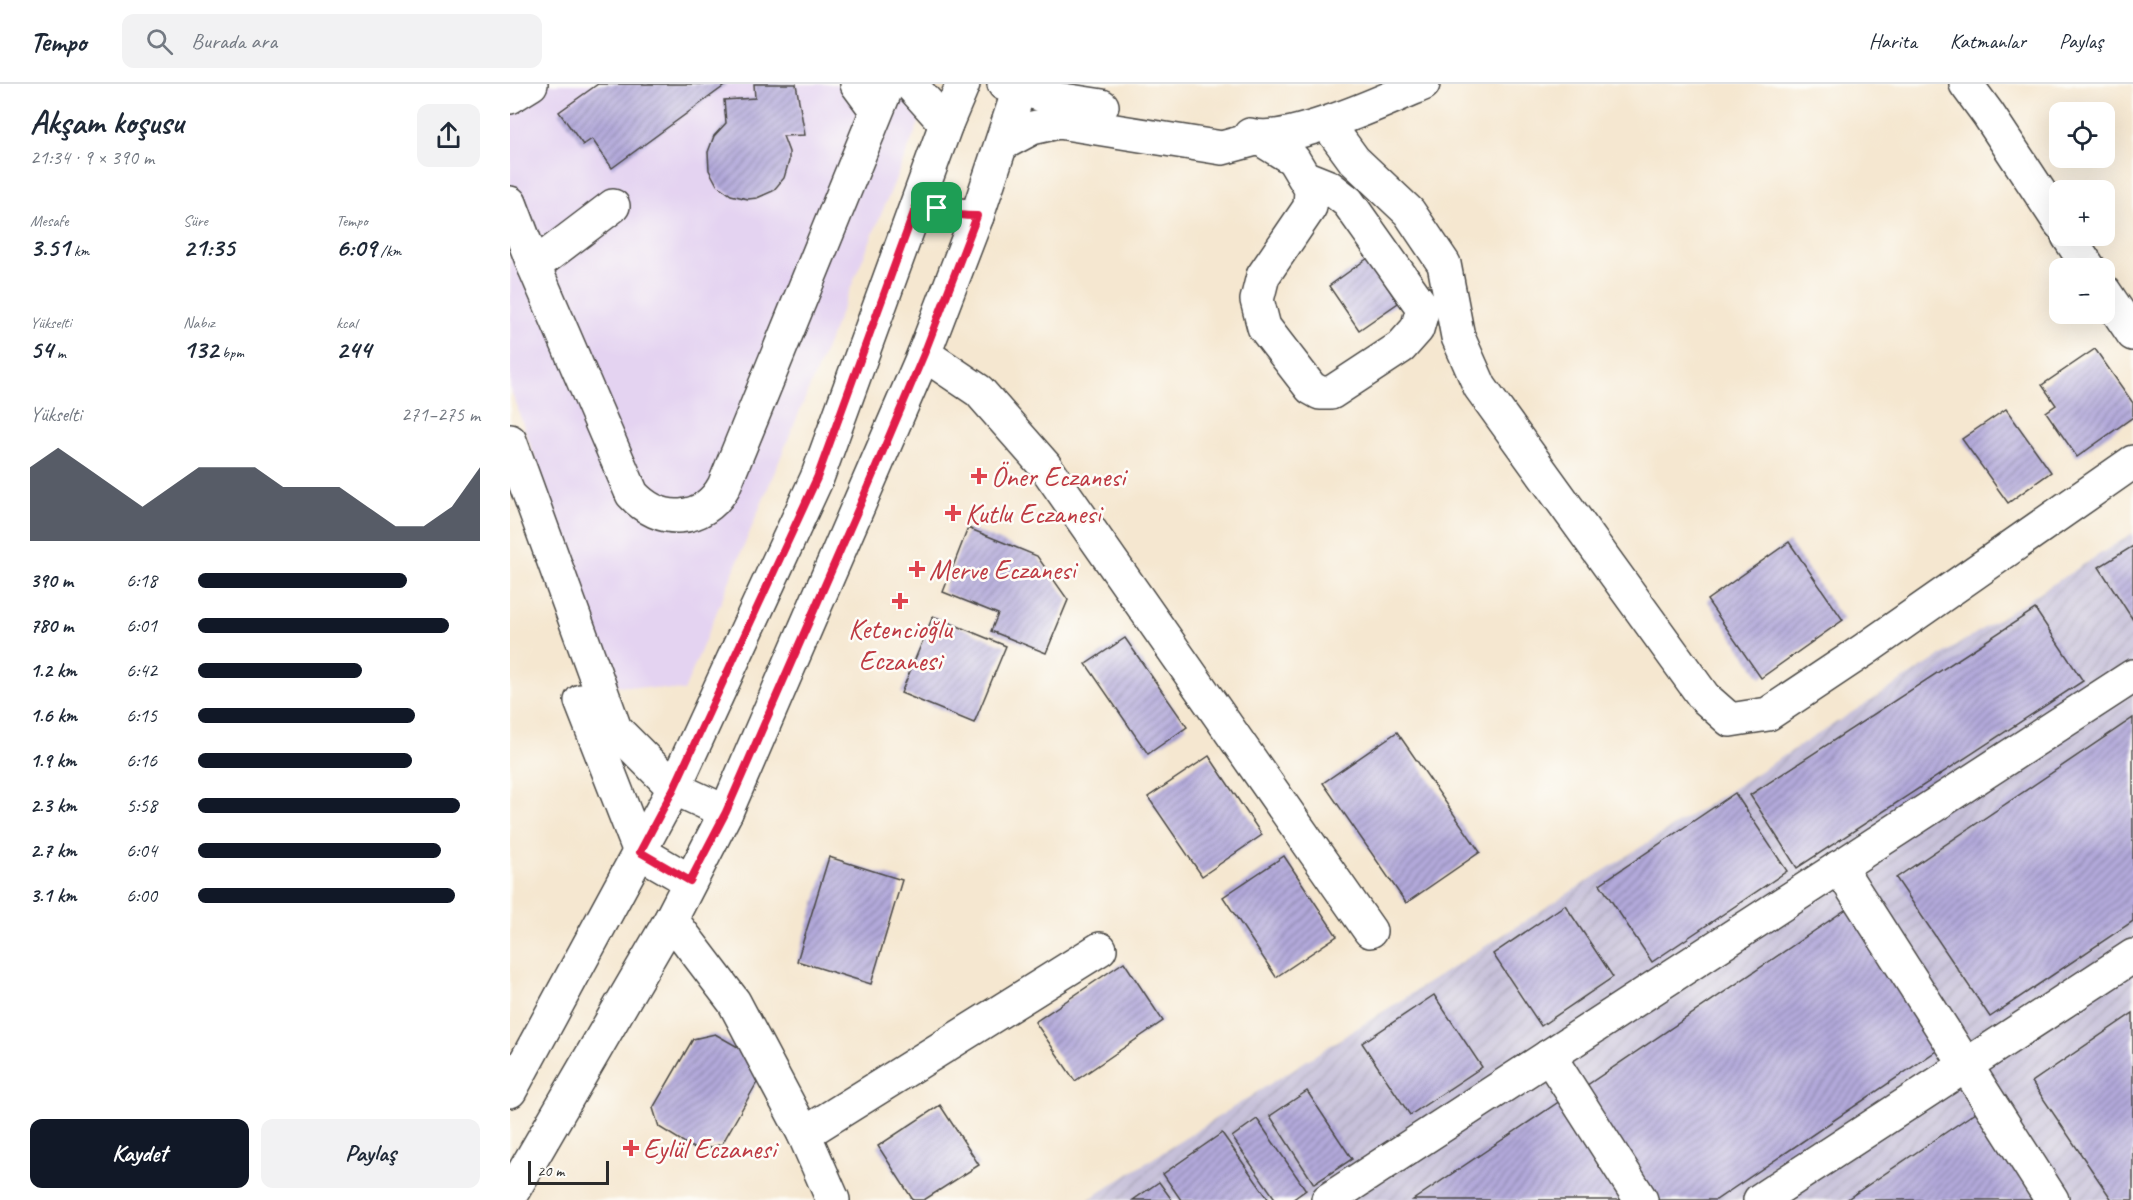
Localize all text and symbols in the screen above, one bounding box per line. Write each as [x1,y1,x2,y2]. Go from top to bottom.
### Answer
search box [122,14,542,68]
text: Tempo [30,24,86,59]
icon: search [143,25,176,58]
text: Burada ara [191,27,277,55]
text: Harita [1869,28,1917,54]
text: Katmanlar [1950,28,2026,54]
text: Paylaş [2059,28,2103,54]
text: Akşam koşusu [30,101,183,143]
map controls [2049,102,2115,324]
button: locate [2049,102,2115,168]
button: share [417,104,480,167]
text: 21:34 · 9 × 390 m [30,145,154,170]
button: + [2049,180,2115,246]
pin [911,182,962,233]
icon: arrive [920,191,953,224]
text: Mesafe [30,211,68,231]
text: Süre [183,211,208,231]
text: Tempo [336,211,368,231]
text: 3.51 [30,231,70,264]
text: 21:35 [183,231,235,264]
text: 6:09 [336,231,376,264]
text: km [70,241,89,261]
text: /km [376,241,401,261]
button: − [2049,258,2115,324]
text: Yükselti [30,313,71,333]
text: Nabız [183,313,215,333]
text: kcal [336,313,357,333]
text: 54 [30,333,53,366]
text: 132 [183,333,218,366]
text: 244 [336,333,371,366]
text: m [53,343,66,363]
text: bpm [218,343,244,363]
text: Yükselti [30,402,82,427]
text: 271–275 m [401,402,480,427]
place label: Öner Eczanesi [991,459,1129,494]
marker: Öner Eczanesi [972,469,986,483]
place label: Kutlu Eczanesi [965,496,1105,531]
marker: Kutlu Eczanesi [946,506,960,520]
place label: Merve Eczanesi [929,552,1079,587]
marker: Merve Eczanesi [910,562,924,576]
text: 390 m [30,568,73,593]
text: 6:18 [126,568,157,593]
marker: Ketencioğlu Eczanesi [893,594,907,608]
place label: Ketencioğlu Eczanesi [848,611,953,678]
text: 780 m [30,613,73,638]
text: 6:01 [126,613,157,638]
text: 1.2 km [30,658,77,683]
text: 6:42 [126,658,157,683]
text: 1.6 km [30,703,77,728]
text: 6:15 [126,703,157,728]
text: 1.9 km [30,748,76,773]
text: 6:16 [126,748,157,773]
text: 2.3 km [30,793,77,818]
text: 5:58 [126,793,157,818]
text: 2.7 km [30,838,76,863]
text: 6:04 [126,838,157,863]
text: 3.1 km [30,883,77,908]
text: 6:00 [126,883,157,908]
button: Kaydet [30,1119,249,1188]
button: Paylaş [261,1119,480,1188]
place label: Eylül Eczanesi [643,1131,780,1166]
marker: Eylül Eczanesi [624,1141,638,1155]
scale bar [528,1158,609,1186]
text: 20 m [537,1161,564,1181]

